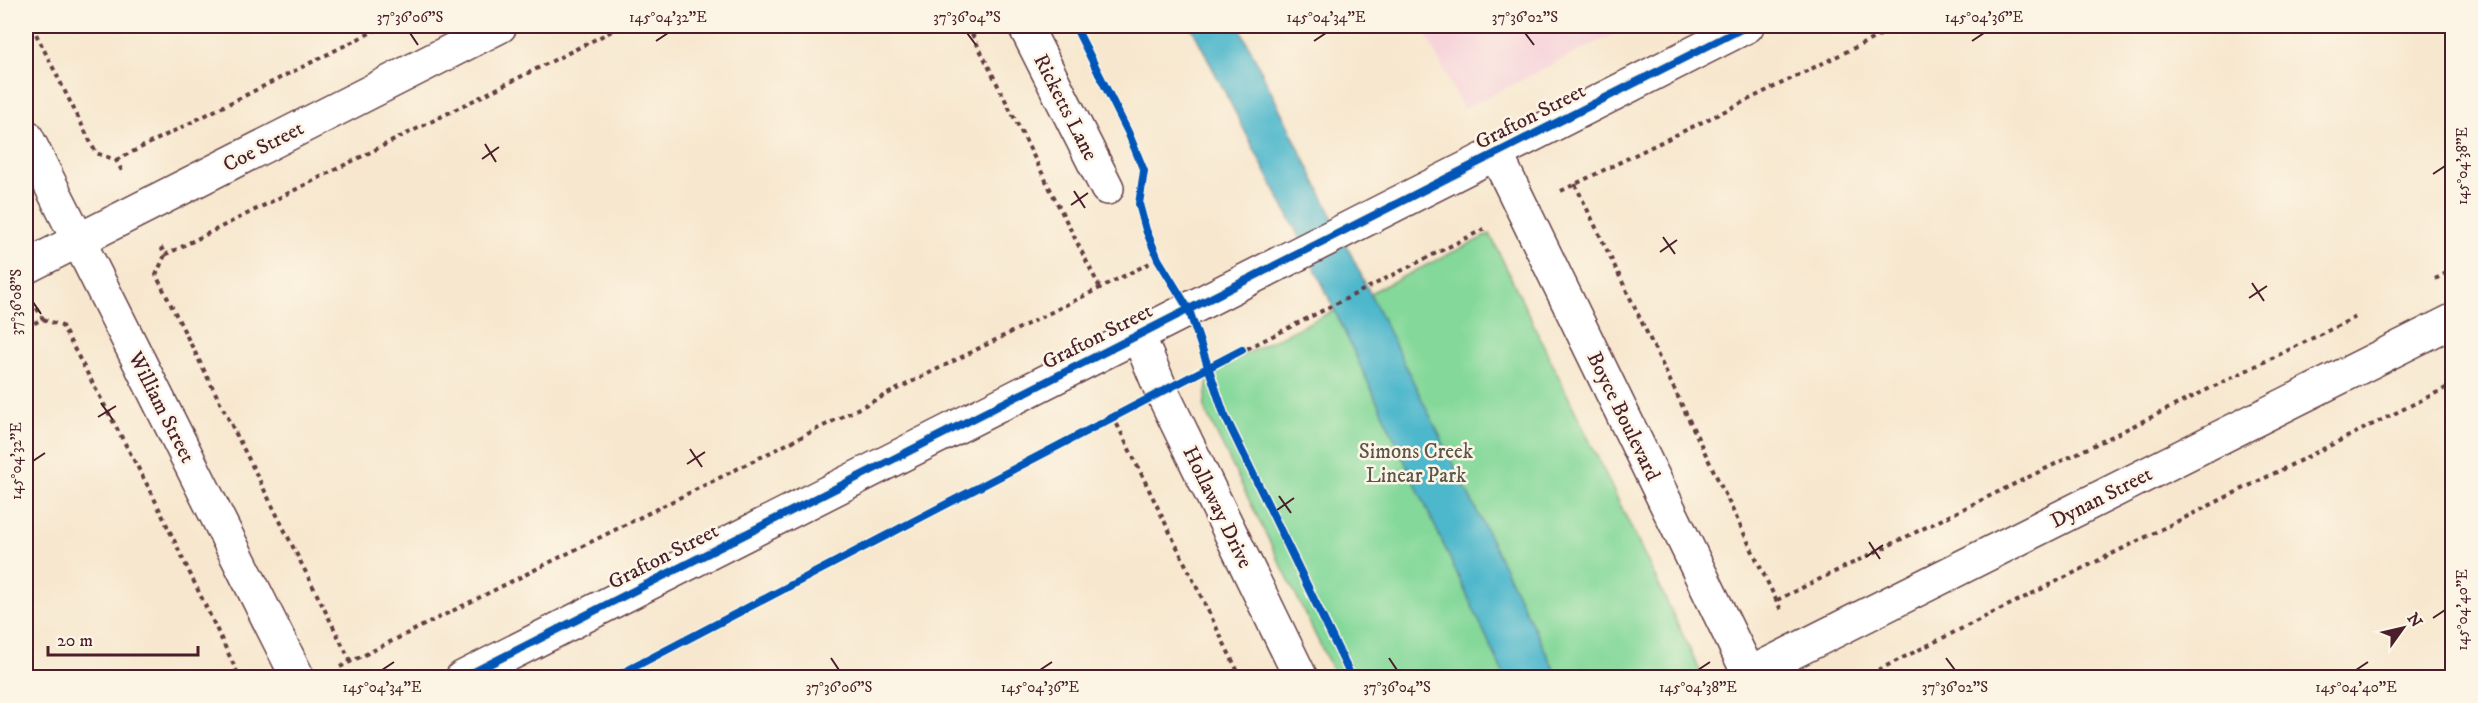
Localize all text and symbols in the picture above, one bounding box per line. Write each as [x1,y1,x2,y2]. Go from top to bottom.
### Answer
text: 37°36'06"S [377,8,443,27]
text: 145°04'32"E [629,8,707,27]
text: 37°36'04"S [933,8,1001,27]
text: 145°04'34"E [1286,8,1366,27]
text: 37°36'02"S [1492,8,1558,27]
text: 145°04'36"E [1945,8,2024,27]
street label: Ricketts Lane [1027,50,1103,165]
street label: Grafton Street [1471,78,1590,156]
street label: Coe Street [219,115,308,178]
text: 145°04'38"E [2453,127,2472,205]
text: 37°36'08"S [7,269,26,335]
street label: Grafton Street [1038,298,1157,376]
street label: William Street [121,347,200,468]
street label: Boyce Boulevard [1581,348,1666,486]
text: 145°04'32"E [7,422,26,500]
park label: Simons Creek Linear Park [1359,439,1474,489]
street label: Hollaway Drive [1176,442,1258,573]
street label: Dynan Street [2046,461,2157,535]
street label: Grafton Street [604,518,723,596]
text: 145°04'40"E [2453,569,2472,651]
north arrow [2373,598,2433,658]
text: N [2403,609,2427,631]
scale bar [48,619,198,657]
text: 20 m [57,630,93,652]
text: 145°04'34"E [342,678,422,697]
text: 37°36'06"S [806,678,872,697]
text: 145°04'36"E [1001,678,1080,697]
text: 37°36'04"S [1363,678,1431,697]
text: 145°04'38"E [1659,678,1737,697]
text: 37°36'02"S [1922,678,1988,697]
text: 145°04'40"E [2315,678,2397,697]

